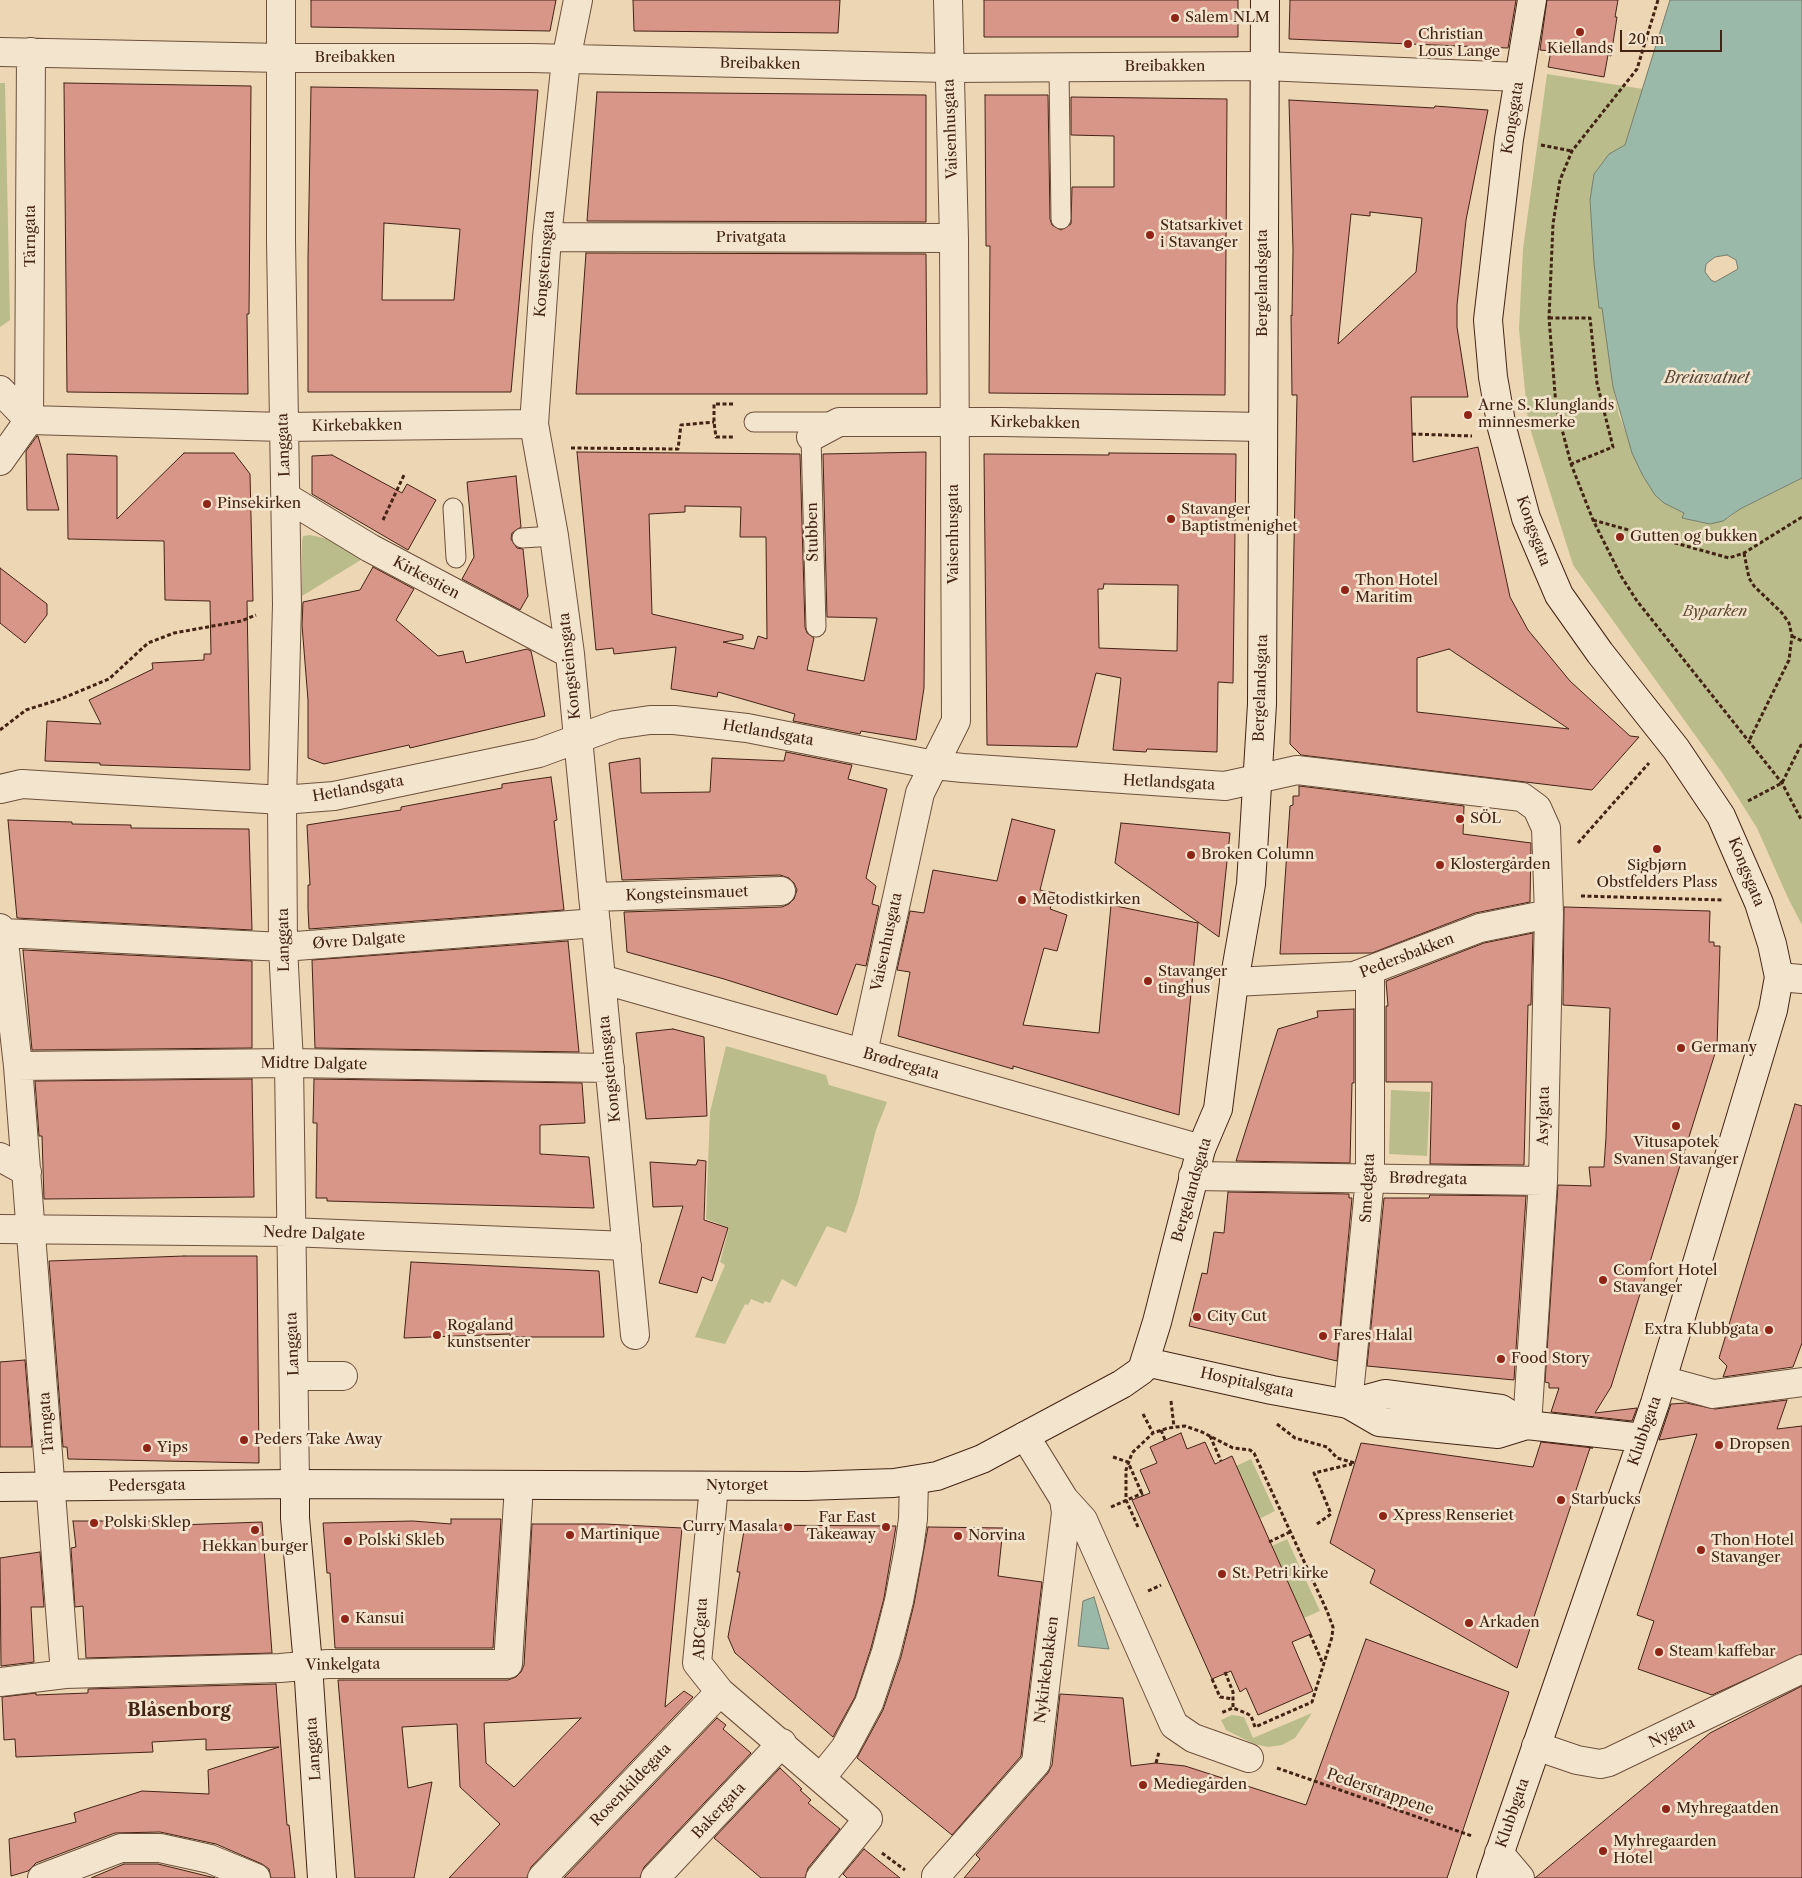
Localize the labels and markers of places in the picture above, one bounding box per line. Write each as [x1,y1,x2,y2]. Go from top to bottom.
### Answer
place label: Salem NLM [1185,9,1270,27]
marker: Salem NLM [1169,12,1181,24]
place label: Christian Lous Lange [1418,26,1500,61]
marker: Kiellands [1574,26,1586,38]
marker: Christian Lous Lange [1402,38,1414,50]
place label: Kiellands [1547,40,1613,58]
place label: Statsarkivet i Stavanger [1160,217,1243,252]
marker: Statsarkivet i Stavanger [1144,229,1156,241]
place label: Arne S. Klunglands minnesmerke [1478,397,1614,432]
marker: Arne S. Klunglands minnesmerke [1462,409,1474,421]
place label: Pinsekirken [217,495,301,513]
marker: Pinsekirken [201,498,213,510]
place label: Stavanger Baptistmenighet [1181,501,1298,536]
marker: Stavanger Baptistmenighet [1165,513,1177,525]
place label: Gutten og bukken [1630,528,1758,546]
marker: Gutten og bukken [1614,531,1626,543]
place label: Thon Hotel Maritim [1355,572,1438,607]
marker: Thon Hotel Maritim [1339,584,1351,596]
place label: SÖL [1470,810,1501,828]
marker: SÖL [1454,813,1466,825]
marker: Sigbjørn Obstfelders Plass [1651,843,1663,855]
place label: Broken Column [1201,846,1314,864]
marker: Broken Column [1185,849,1197,861]
place label: Klostergården [1450,856,1551,874]
place label: Sigbjørn Obstfelders Plass [1596,857,1718,892]
marker: Klostergården [1434,859,1446,871]
place label: Metodistkirken [1032,891,1141,909]
marker: Metodistkirken [1016,894,1028,906]
place label: Stavanger tinghus [1158,963,1227,998]
marker: Stavanger tinghus [1142,975,1154,987]
place label: Germany [1691,1039,1757,1057]
marker: Germany [1675,1042,1687,1054]
marker: Vitusapotek Svanen Stavanger [1670,1120,1682,1132]
place label: Vitusapotek Svanen Stavanger [1614,1134,1738,1169]
place label: Comfort Hotel Stavanger [1613,1262,1718,1297]
marker: Comfort Hotel Stavanger [1597,1274,1609,1286]
place label: City Cut [1207,1308,1267,1326]
marker: City Cut [1191,1311,1203,1323]
place label: Rogaland kunstsenter [447,1317,530,1352]
place label: Extra Klubbgata [1644,1321,1759,1339]
marker: Extra Klubbgata [1763,1324,1775,1336]
place label: Fares Halal [1333,1327,1413,1345]
marker: Rogaland kunstsenter [431,1329,443,1341]
marker: Fares Halal [1317,1330,1329,1342]
place label: Food Story [1511,1350,1590,1368]
marker: Food Story [1495,1353,1507,1365]
place label: Peders Take Away [254,1431,383,1449]
marker: Peders Take Away [238,1434,250,1446]
place label: Dropsen [1729,1436,1790,1454]
place label: Yips [157,1439,188,1457]
marker: Dropsen [1713,1439,1725,1451]
marker: Yips [141,1442,153,1454]
place label: Starbucks [1571,1491,1641,1509]
marker: Starbucks [1555,1494,1567,1506]
place label: Xpress Renseriet [1393,1507,1514,1525]
place label: Far East Takeaway [806,1509,876,1544]
marker: Xpress Renseriet [1377,1510,1389,1522]
place label: Polski Sklep [104,1514,191,1532]
marker: Polski Sklep [88,1517,100,1529]
place label: Curry Masala [682,1518,778,1536]
marker: Curry Masala [782,1521,794,1533]
marker: Far East Takeaway [880,1521,892,1533]
marker: Hekkan burger [249,1524,261,1536]
place label: Martinique [580,1526,660,1544]
place label: Norvina [968,1527,1026,1545]
marker: Martinique [564,1529,576,1541]
marker: Norvina [952,1530,964,1542]
place label: Polski Skleb [358,1532,445,1550]
place label: Thon Hotel Stavanger [1711,1532,1794,1567]
marker: Polski Skleb [342,1535,354,1547]
place label: Hekkan burger [202,1538,308,1556]
marker: Thon Hotel Stavanger [1695,1544,1707,1556]
place label: St. Petri kirke [1232,1565,1328,1583]
marker: St. Petri kirke [1216,1568,1228,1580]
place label: Kansui [355,1610,404,1628]
marker: Kansui [339,1613,351,1625]
place label: Arkaden [1479,1614,1540,1632]
marker: Arkaden [1463,1617,1475,1629]
place label: Steam kaffebar [1669,1643,1776,1661]
marker: Steam kaffebar [1653,1646,1665,1658]
place label: Mediegården [1153,1776,1247,1794]
marker: Mediegården [1137,1779,1149,1791]
place label: Myhregaatden [1676,1800,1779,1818]
marker: Myhregaatden [1660,1803,1672,1815]
place label: Myhregaarden Hotel [1613,1833,1717,1868]
marker: Myhregaarden Hotel [1597,1845,1609,1857]

